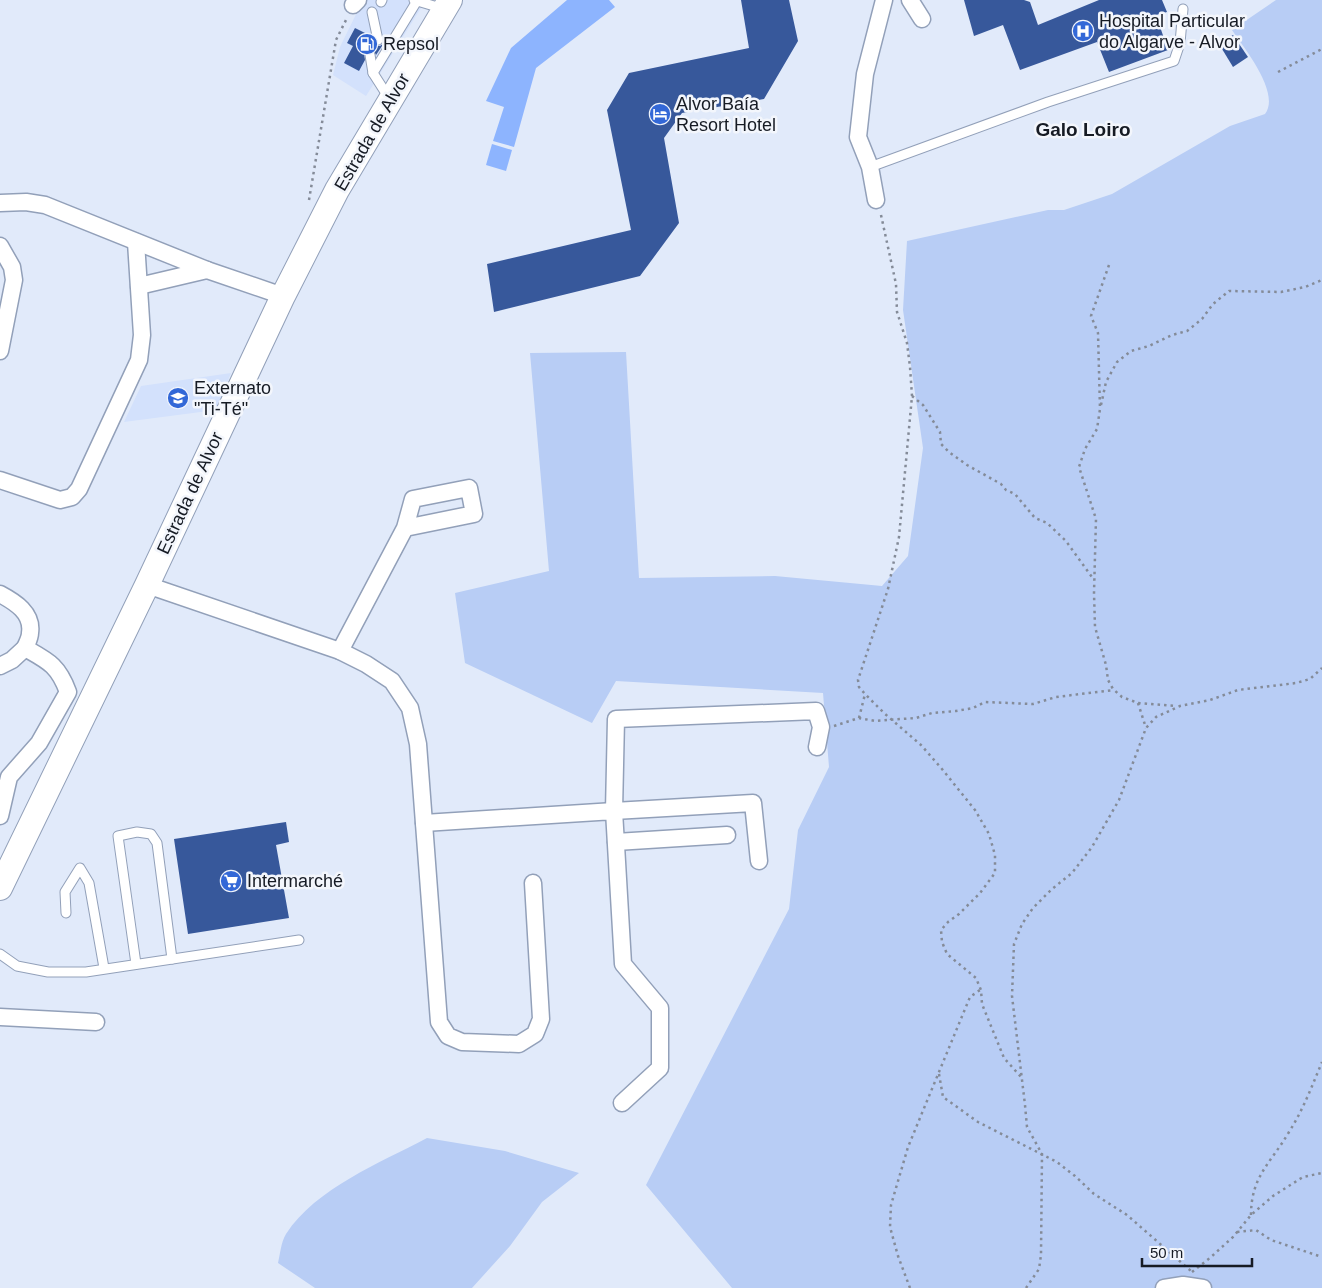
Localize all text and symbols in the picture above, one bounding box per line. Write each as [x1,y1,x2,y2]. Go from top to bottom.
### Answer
place label: Hospital Particular do Algarve - Alvor [1099,11,1245,52]
hospital icon: Hospital Particular do Algarve - Alvor [1071,19,1095,43]
fuel station icon: Repsol [355,32,379,56]
place label: Repsol [383,34,439,54]
street label: Estrada de Alvor [330,70,414,194]
place label: Alvor Baía Resort Hotel [676,94,776,135]
hotel icon: Alvor Baía Resort Hotel [648,102,672,126]
district label: Galo Loiro [1036,119,1131,140]
place label: Externato "Ti-Té" [194,378,271,419]
school or university icon: Externato "Ti-Té" [166,386,190,410]
street label: Estrada de Alvor [153,429,227,557]
supermarket icon: Intermarché [219,869,243,893]
place label: Intermarché [247,871,343,891]
scale bar [1142,1236,1252,1268]
text: 50 m [1150,1244,1183,1261]

